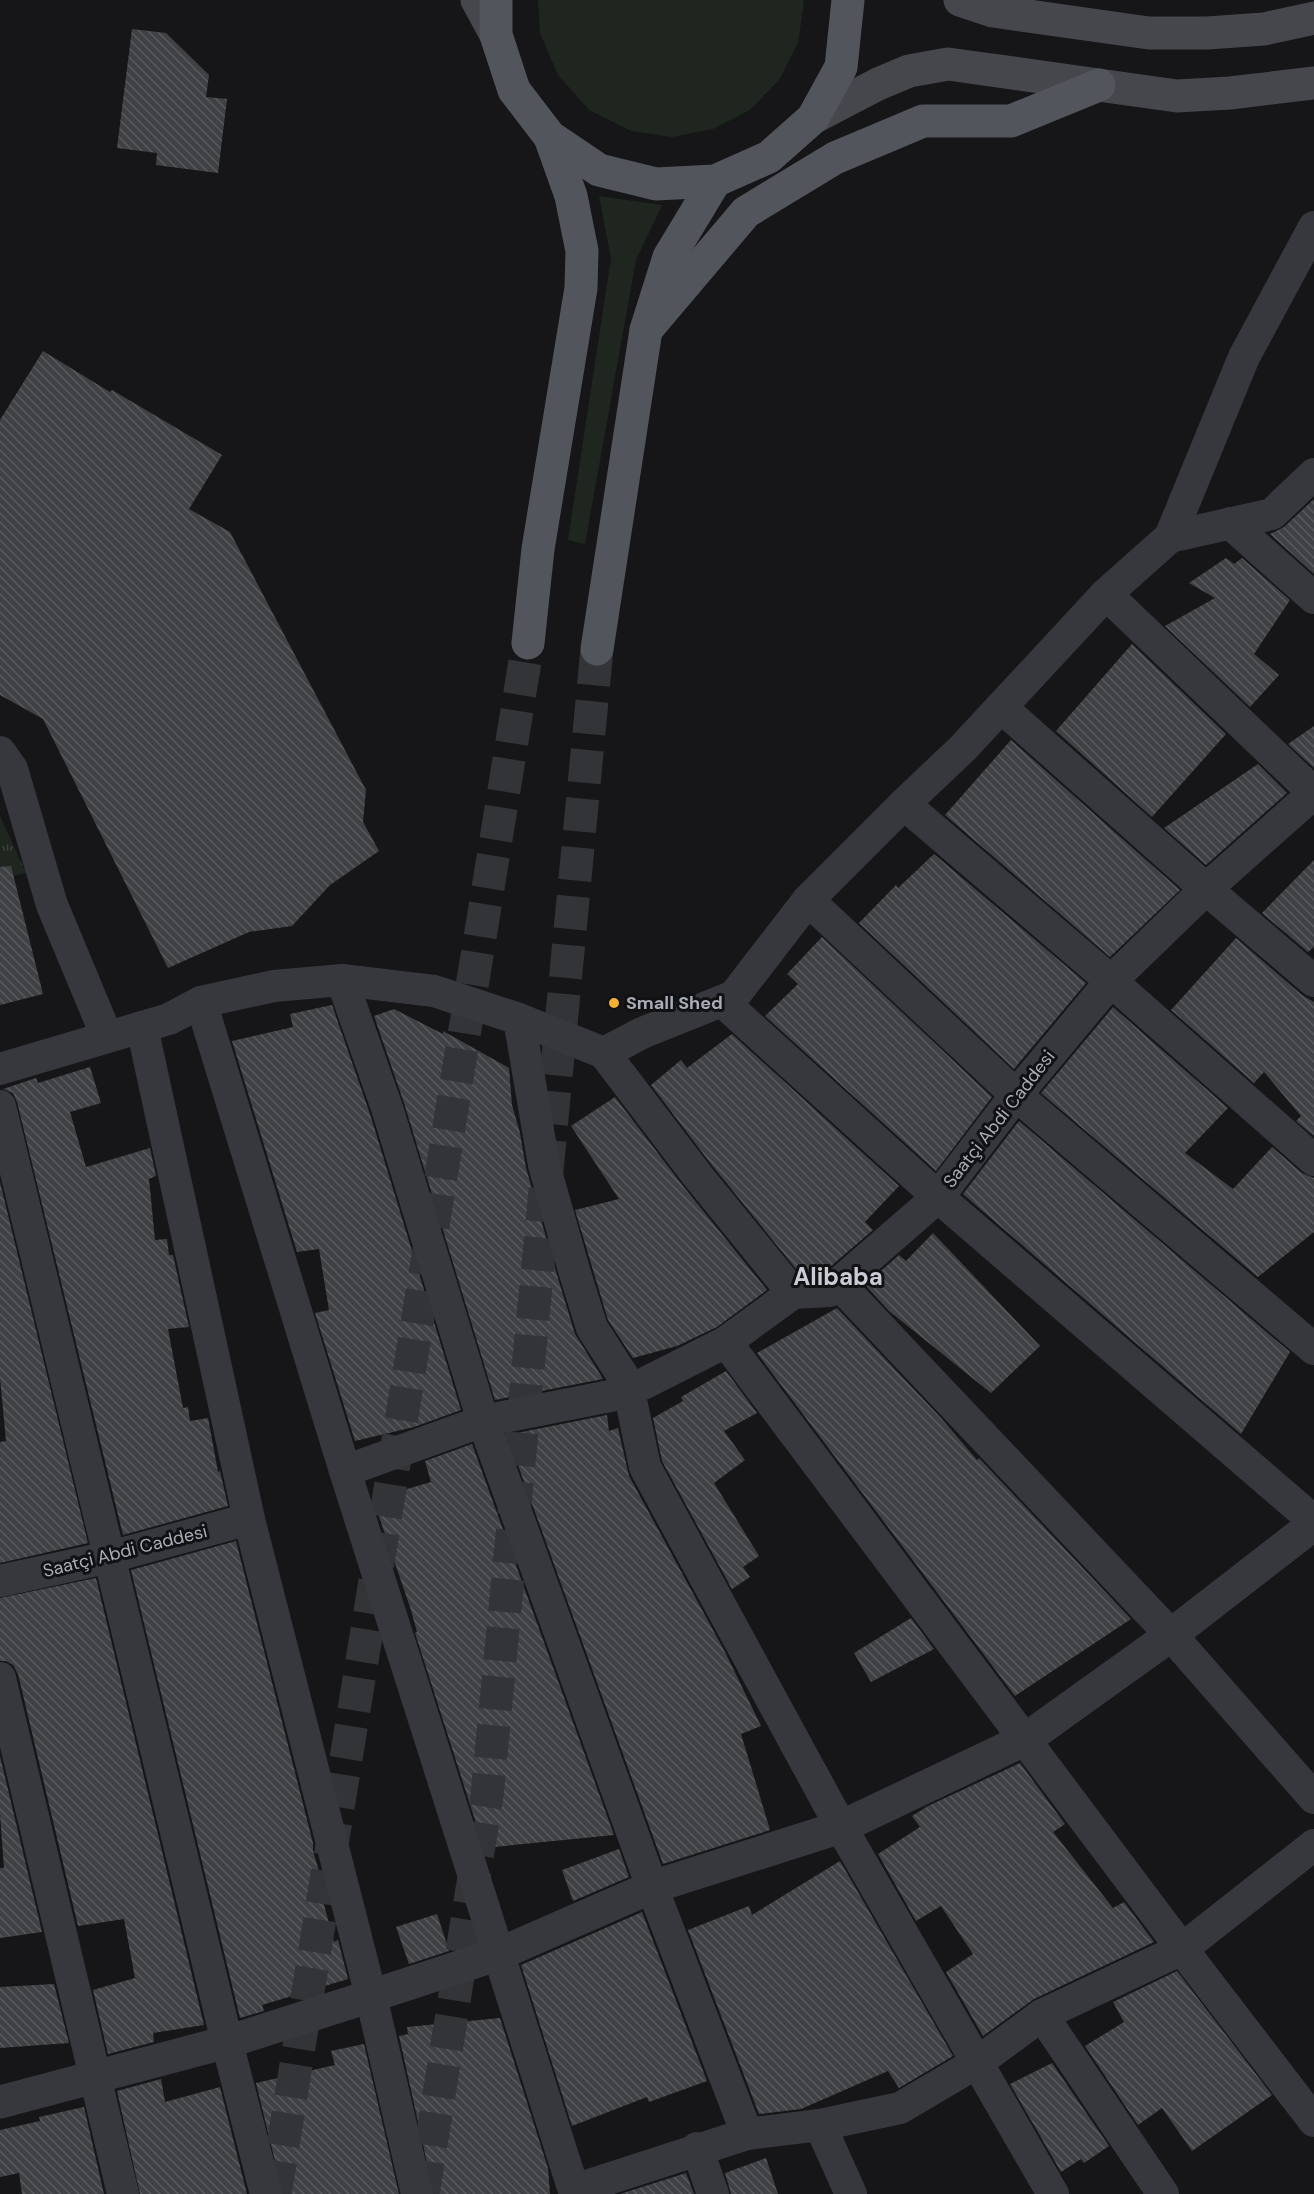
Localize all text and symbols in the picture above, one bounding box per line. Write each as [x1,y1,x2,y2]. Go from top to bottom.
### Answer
place label: Small Shed [626,991,723,1015]
marker: Small Shed [607,996,621,1010]
street label: Saatçi Abdi Caddesi [938,1045,1060,1193]
district label: Alibaba [793,1261,883,1292]
street label: Saatçi Abdi Caddesi [40,1519,210,1583]

